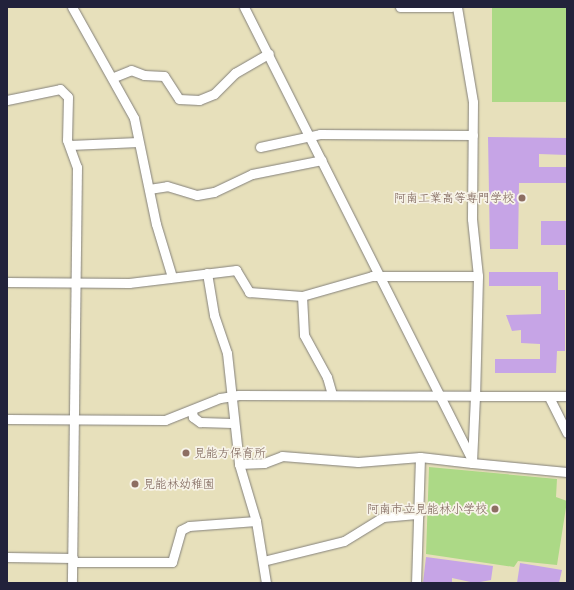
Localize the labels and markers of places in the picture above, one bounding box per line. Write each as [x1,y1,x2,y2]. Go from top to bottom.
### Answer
place label: 阿南工業高等専門学校 [394,191,514,205]
marker: 阿南工業高等専門学校 [517,193,527,203]
place label: 見能方保育所 [194,446,266,460]
marker: 見能方保育所 [181,448,191,458]
place label: 見能林幼稚園 [143,477,215,491]
marker: 見能林幼稚園 [130,479,140,489]
place label: 阿南市立見能林小学校 [367,502,487,516]
marker: 阿南市立見能林小学校 [490,504,500,514]

